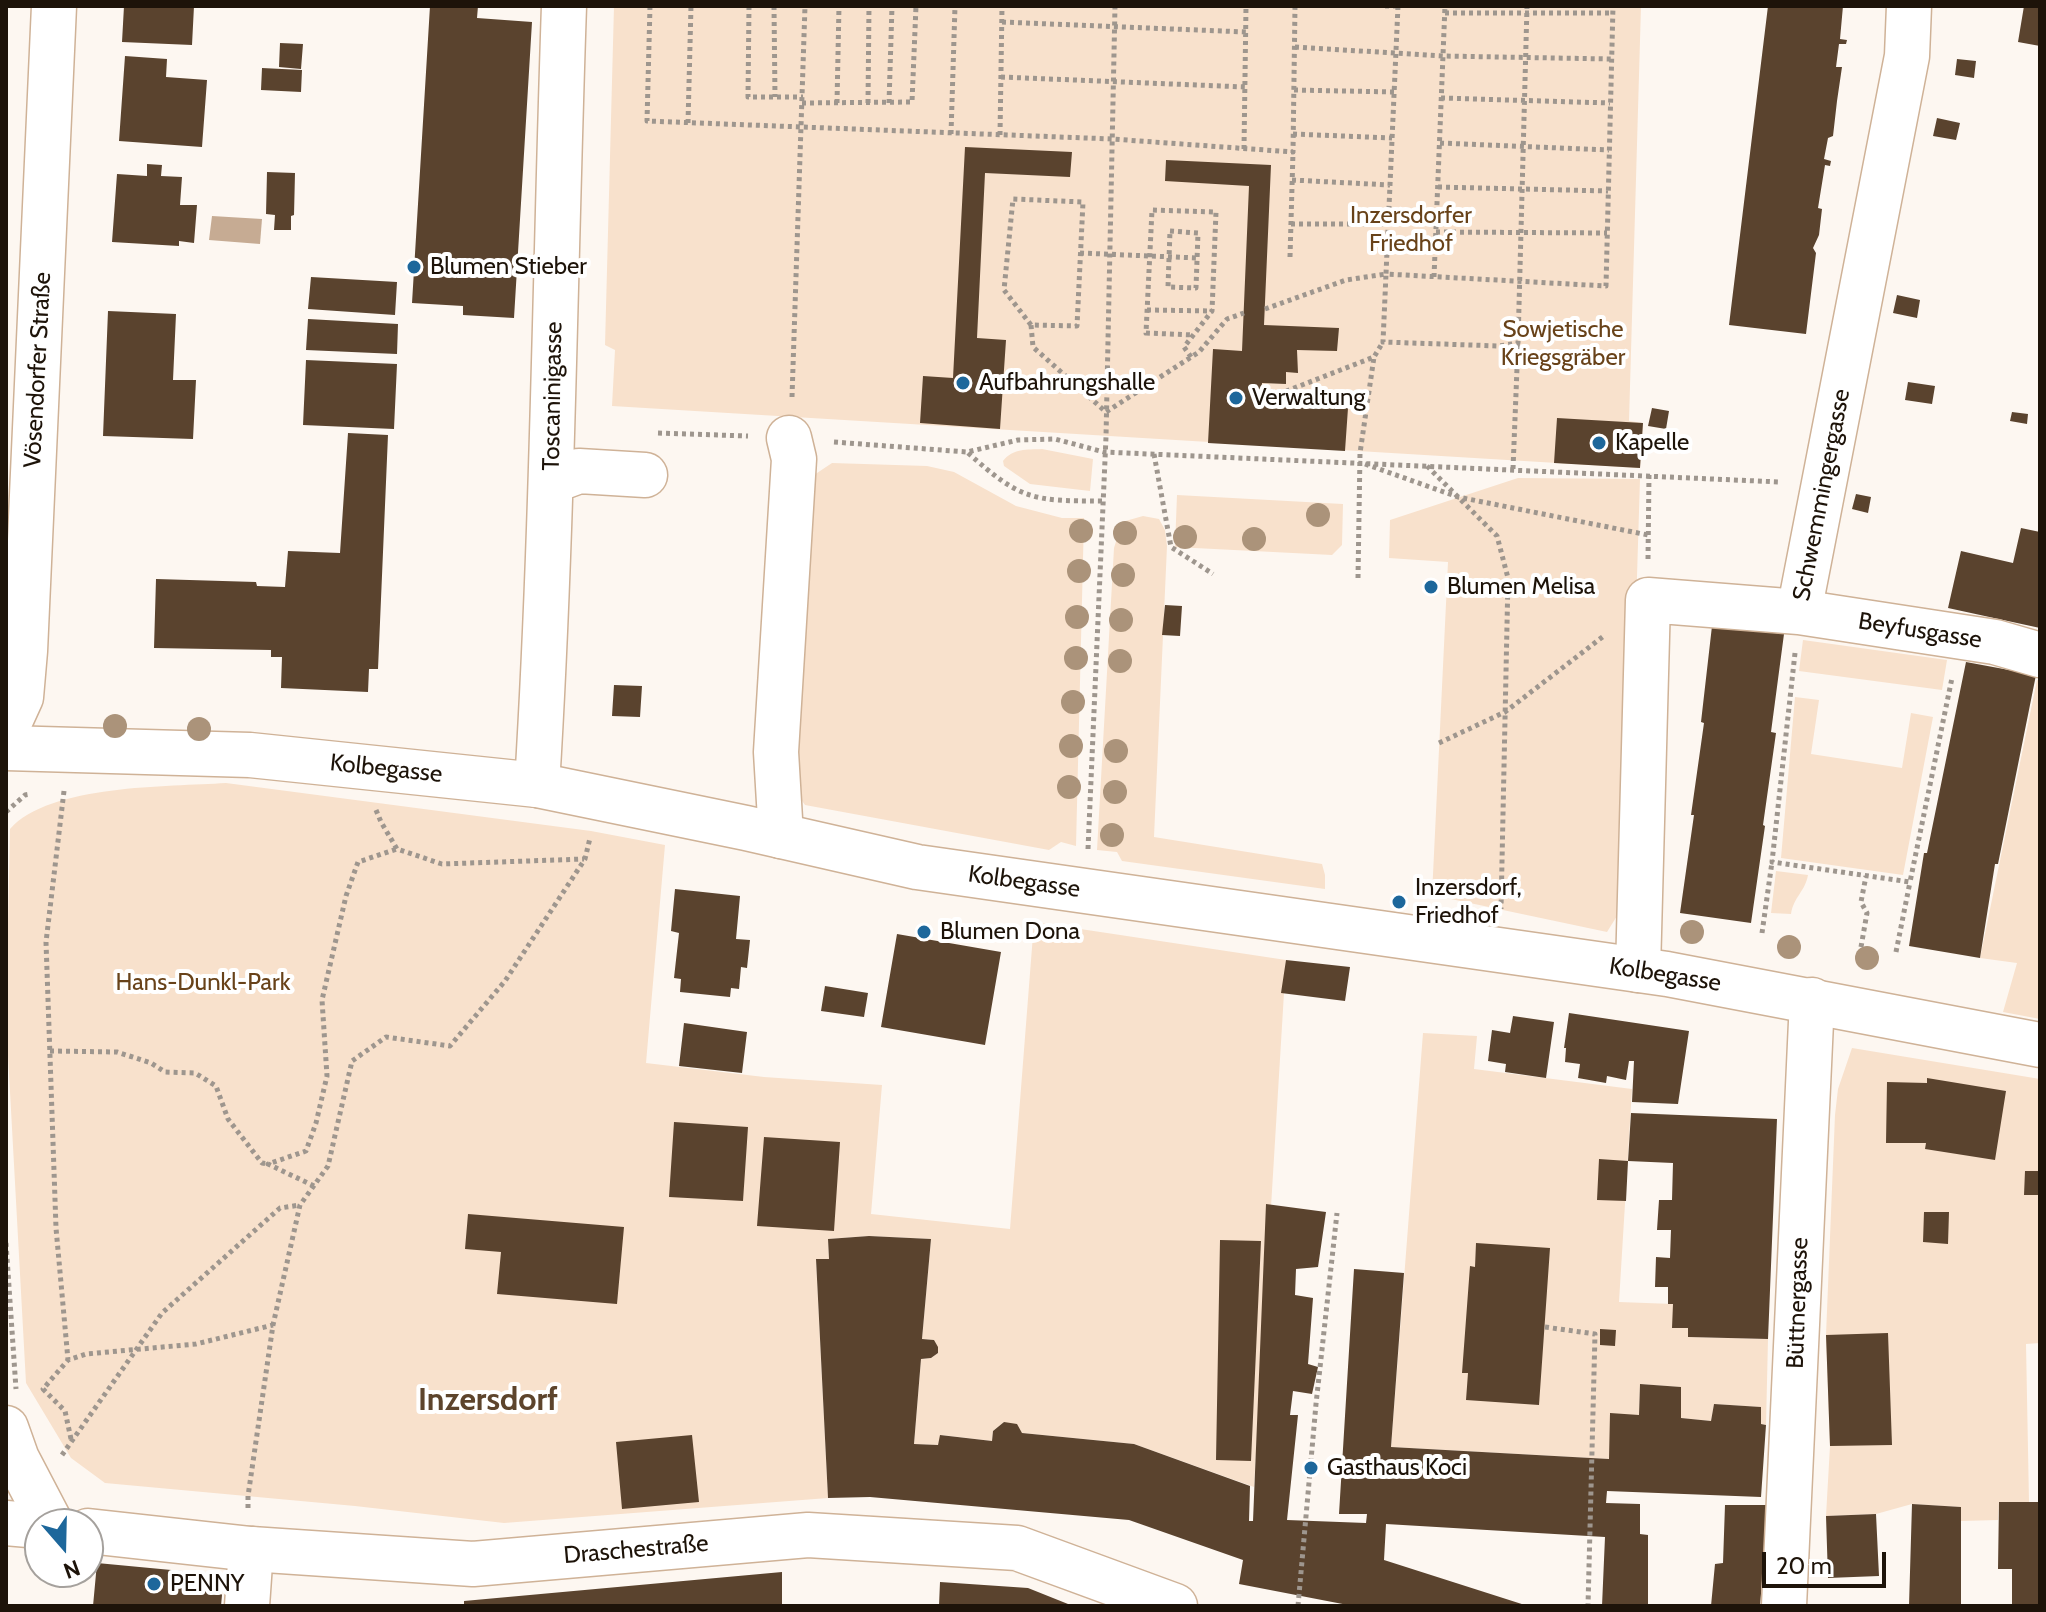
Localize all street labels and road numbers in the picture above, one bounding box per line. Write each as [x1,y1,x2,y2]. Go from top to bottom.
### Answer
street label: Vösendorfer Straße [18,271,58,469]
street label: Toscaninigasse [537,321,569,471]
street label: Schwemmingergasse [1787,387,1857,603]
street label: Beyfusgasse [1856,607,1984,655]
street label: Kolbegasse [328,749,444,789]
street label: Kolbegasse [966,860,1082,904]
street label: Kolbegasse [1607,952,1723,998]
street label: Büttnergasse [1781,1237,1815,1369]
street label: Draschestraße [562,1529,710,1571]

